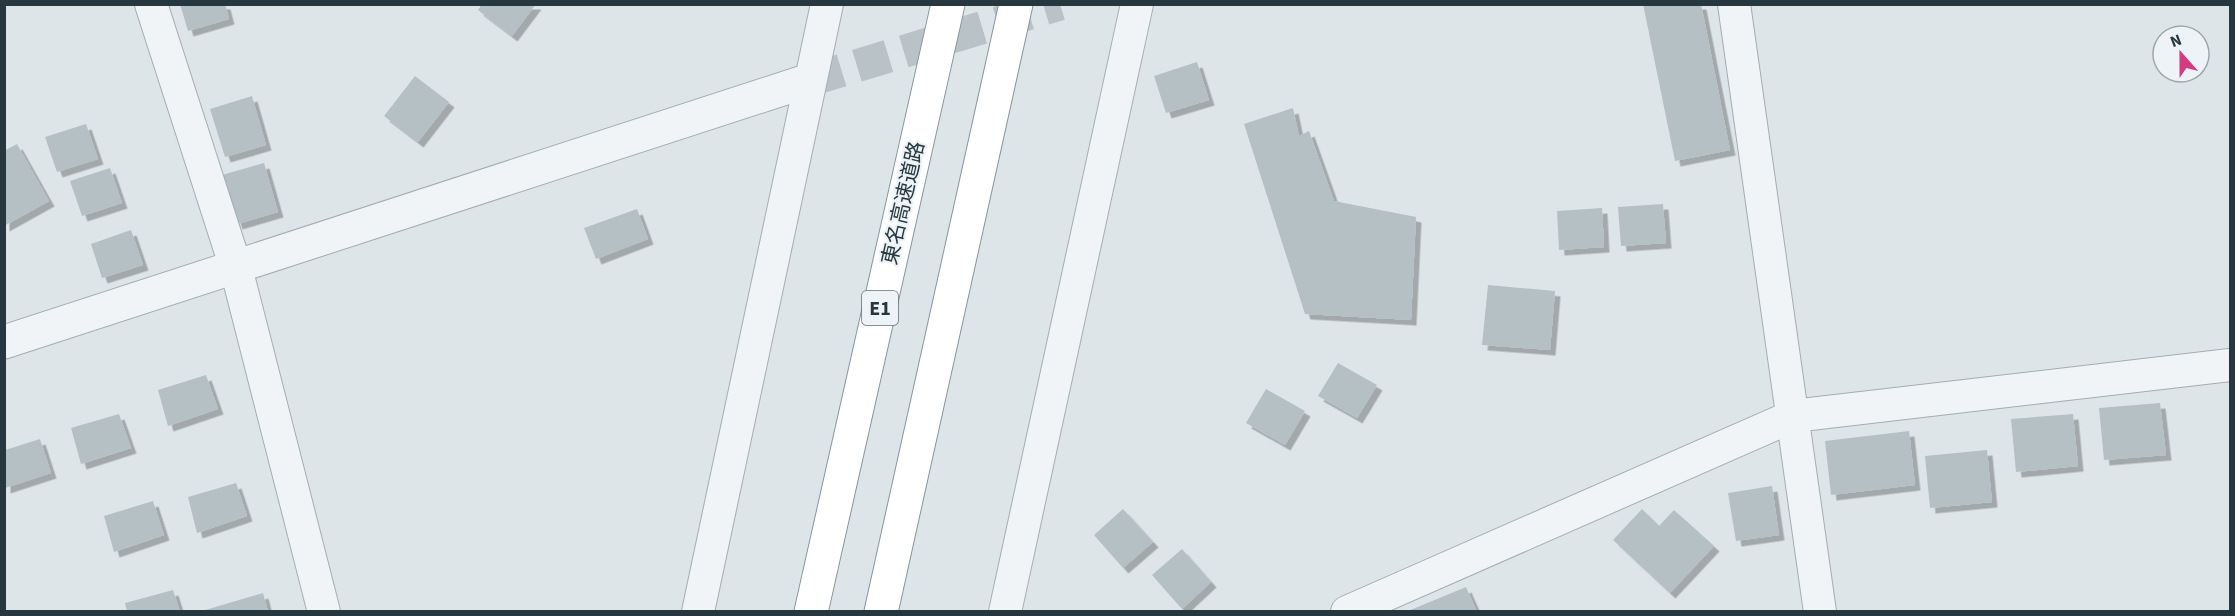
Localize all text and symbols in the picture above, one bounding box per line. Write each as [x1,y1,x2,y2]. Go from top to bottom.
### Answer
north arrow [2151,24,2211,84]
text: N [2167,29,2185,53]
street label: 東名高速道路 [874,138,932,268]
road number: E1 [862,291,898,325]

